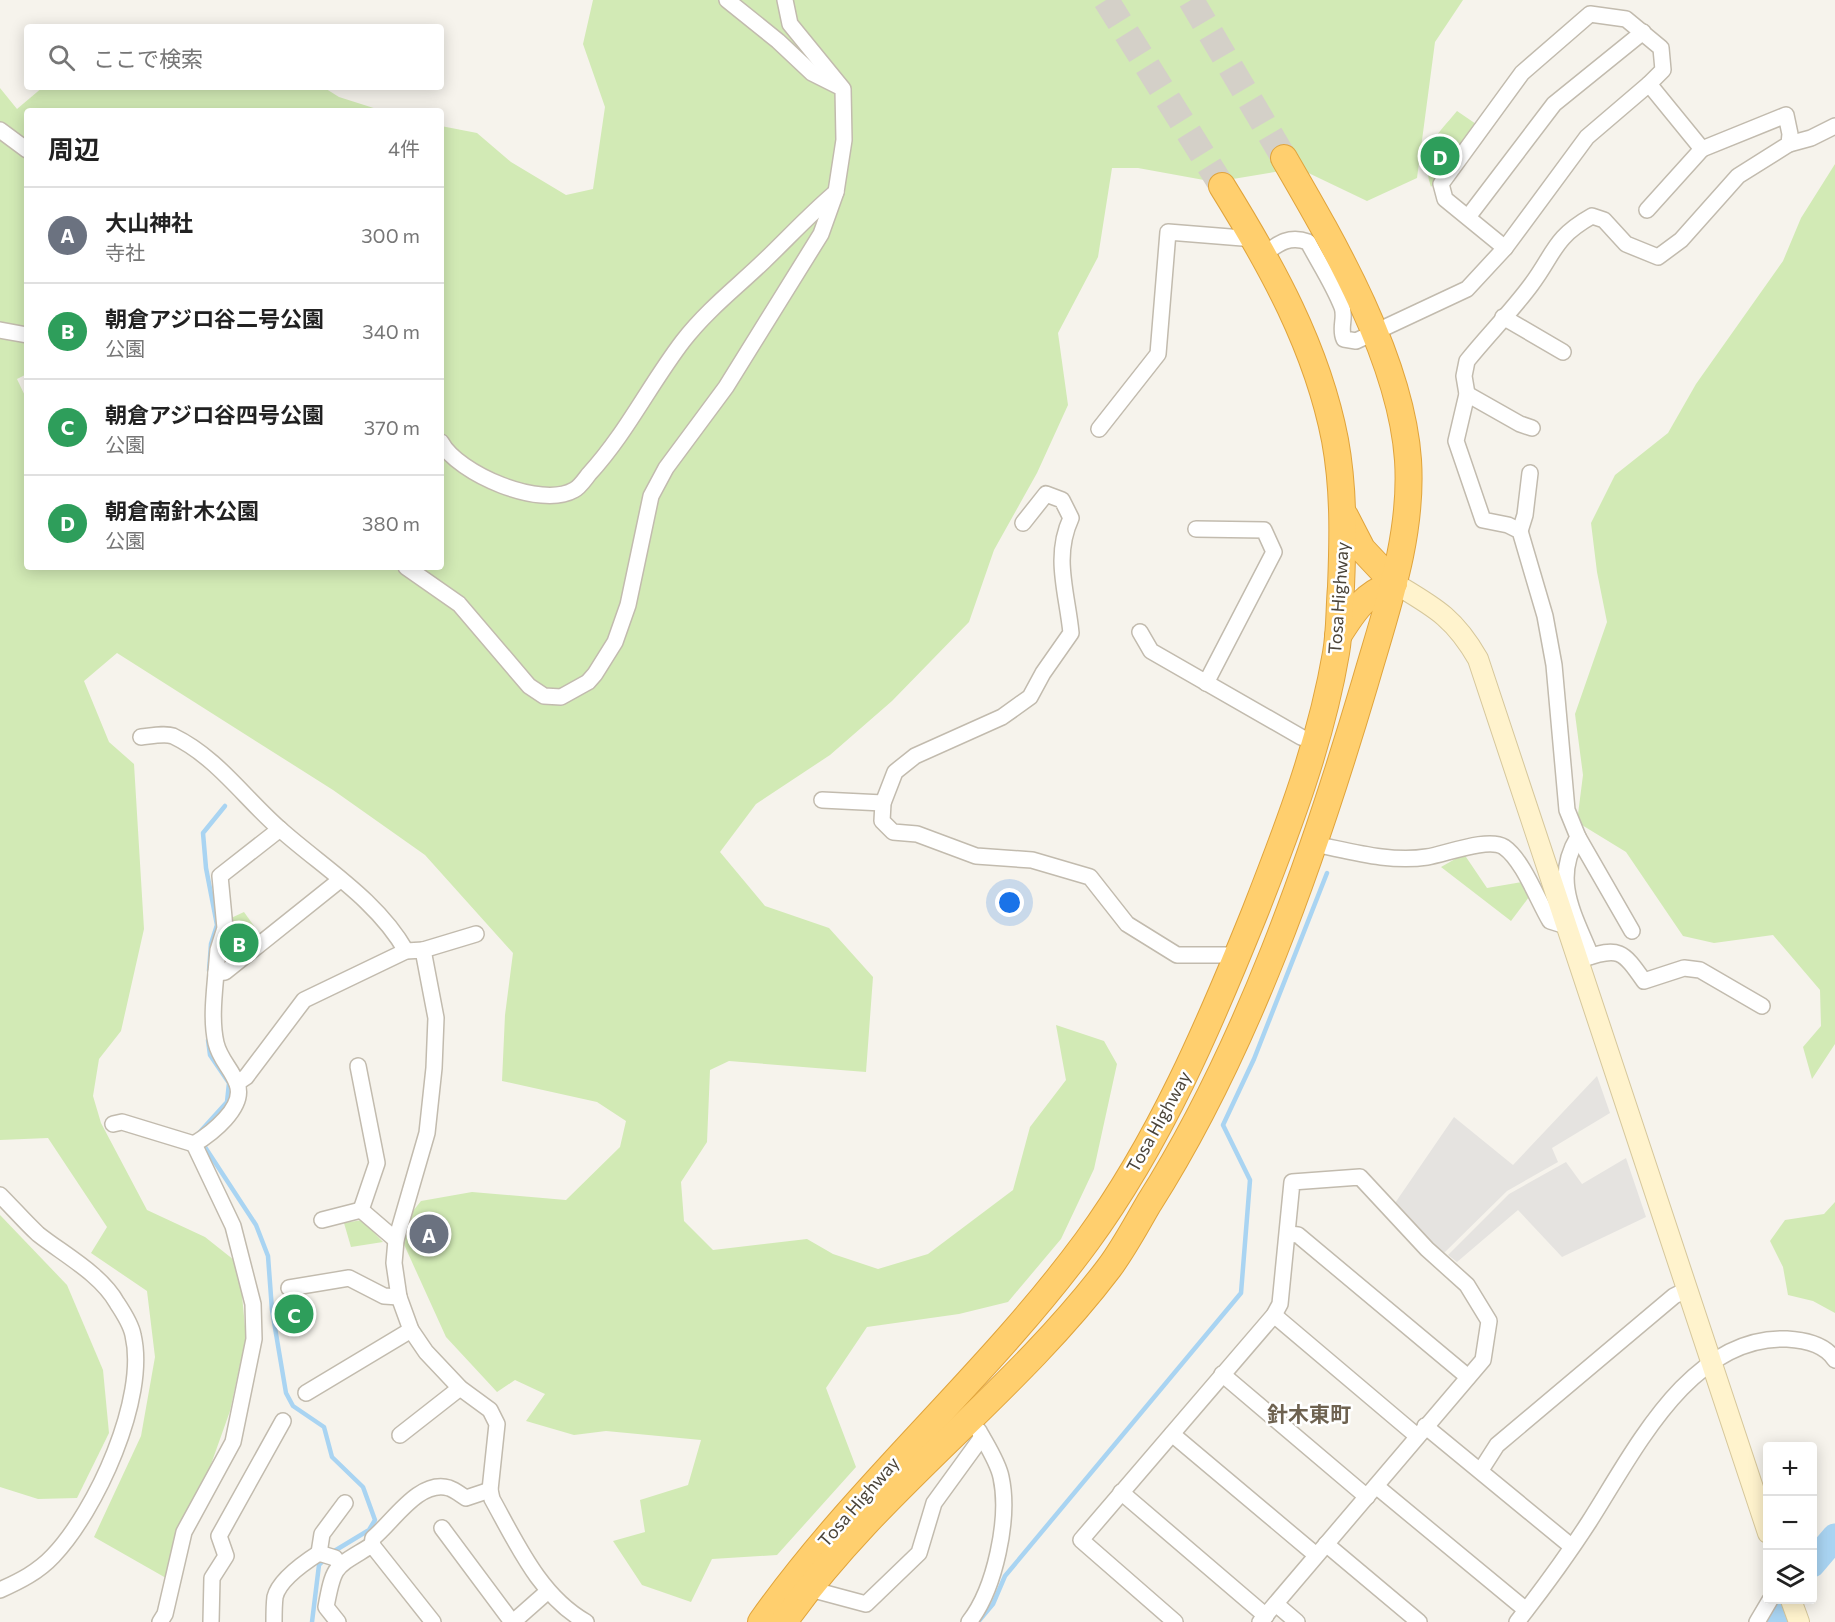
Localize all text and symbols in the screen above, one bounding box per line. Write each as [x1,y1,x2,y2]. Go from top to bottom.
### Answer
search box [24,24,444,90]
icon: search [45,41,78,74]
text: ここで検索 [93,45,203,72]
text: 周辺 [48,133,100,164]
pin: D [1420,134,1460,178]
text: 4件 [388,136,420,160]
text: 大山神社 [105,209,193,236]
text: A [60,223,75,247]
text: 300 m [361,223,420,247]
text: 寺社 [105,240,145,264]
text: 朝倉アジロ谷二号公園 [105,305,324,332]
text: B [61,319,74,343]
text: 340 m [362,319,420,343]
text: 公園 [105,336,145,360]
text: 朝倉アジロ谷四号公園 [105,401,324,428]
text: C [61,415,74,439]
text: 370 m [364,415,420,439]
text: 公園 [105,432,145,456]
text: 朝倉南針木公園 [105,497,259,524]
text: D [60,511,75,535]
text: 380 m [362,511,420,535]
text: 公園 [105,528,145,552]
street label: Tosa Highway [1323,541,1353,655]
your location [995,888,1024,917]
pin: B [220,920,258,966]
street label: Tosa Highway [1121,1067,1195,1176]
pin: A [410,1212,448,1256]
pin: C [274,1292,314,1336]
district label: 針木東町 [1267,1401,1351,1426]
map controls [1763,1442,1817,1604]
button: + [1763,1442,1817,1496]
street label: Tosa Highway [813,1452,903,1551]
button: − [1763,1496,1817,1550]
button: layers [1763,1550,1817,1604]

